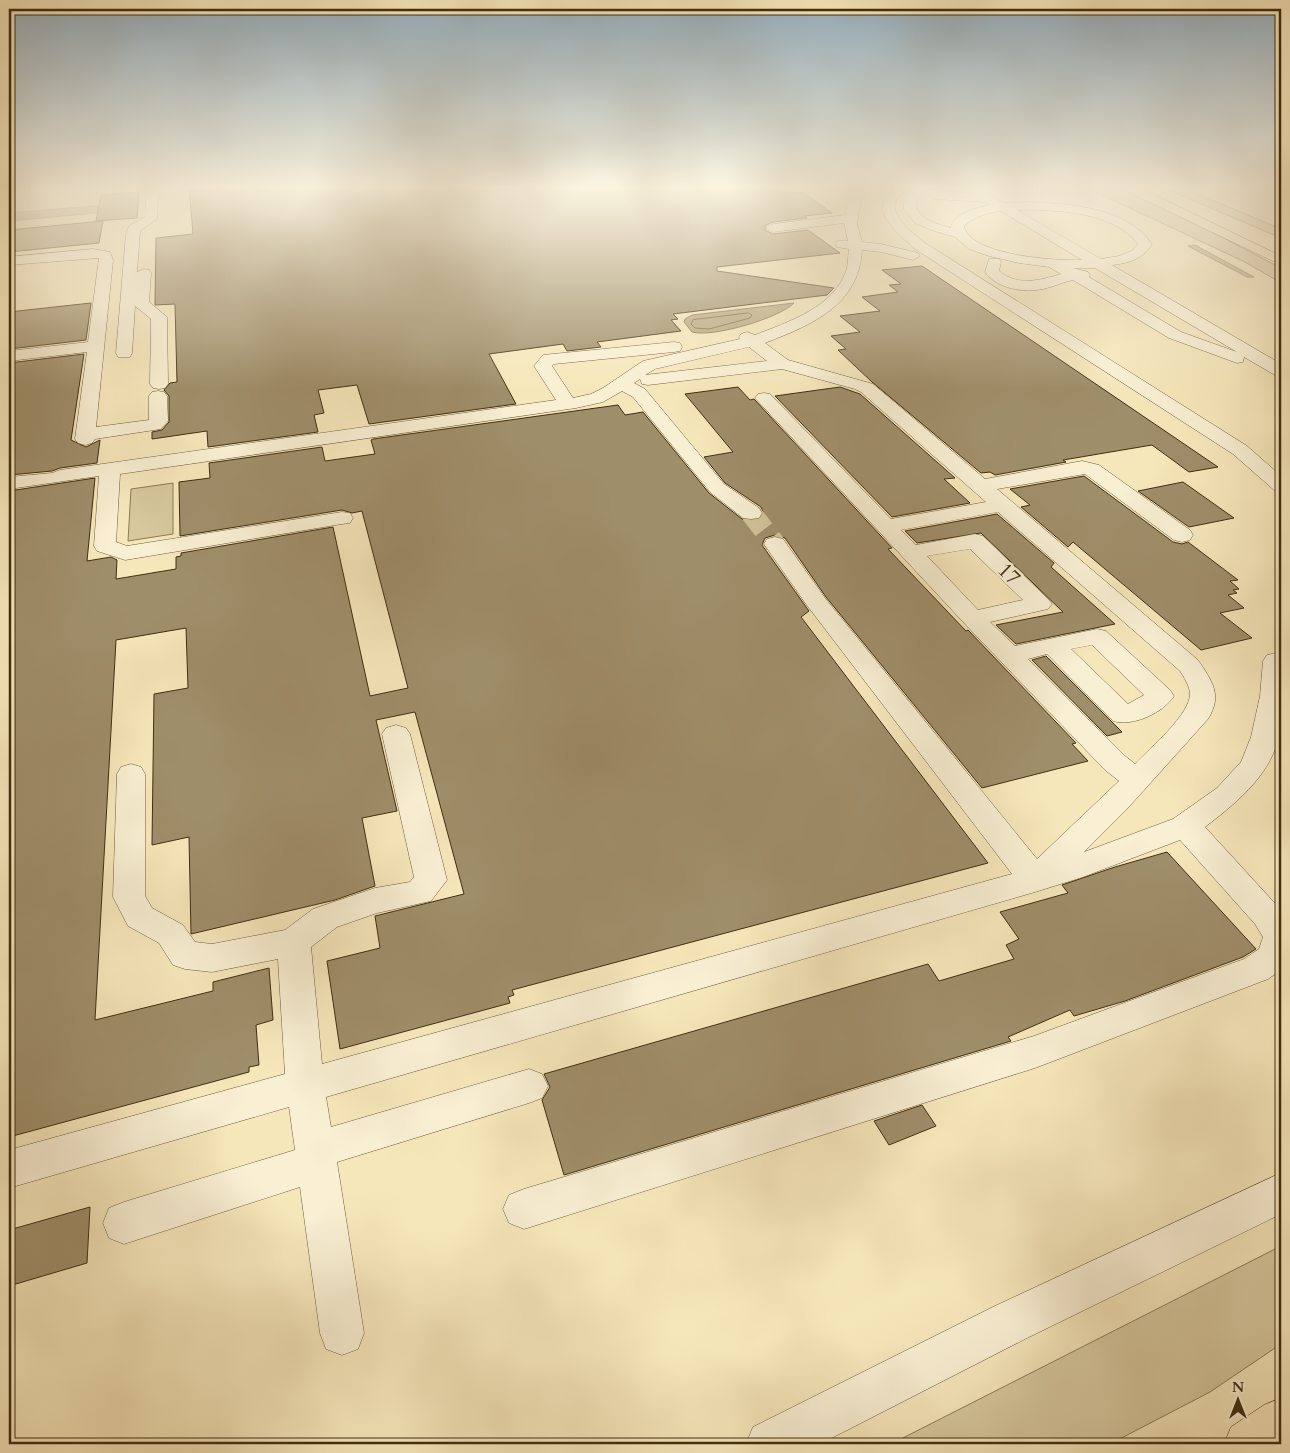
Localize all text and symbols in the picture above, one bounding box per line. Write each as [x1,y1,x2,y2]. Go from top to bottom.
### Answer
street label: 17 [991,556,1027,592]
north arrow [1212,1376,1262,1426]
text: N [1232,1378,1244,1397]

